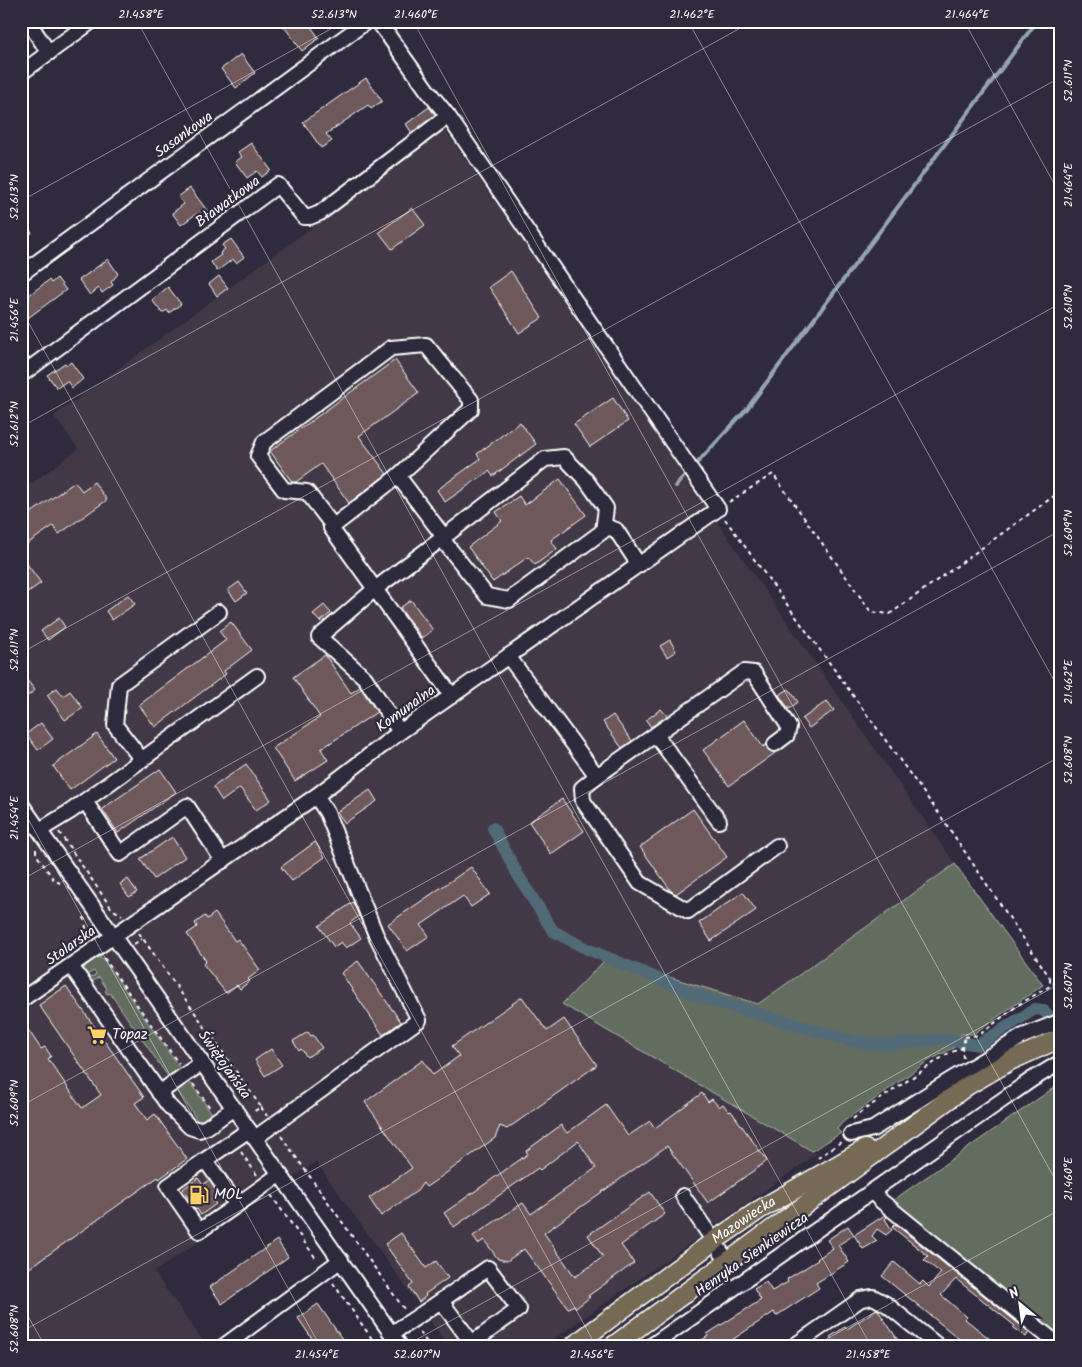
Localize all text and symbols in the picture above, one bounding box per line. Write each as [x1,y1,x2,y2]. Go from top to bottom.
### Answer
text: 21.458°E [119,5,164,24]
text: 52.613°N [311,5,357,24]
text: 21.460°E [394,5,439,24]
text: 21.462°E [670,5,715,24]
text: 21.464°E [945,5,990,24]
text: 52.611°N [1059,60,1078,102]
street label: Sasankowa [150,105,218,165]
text: 21.464°E [1059,162,1078,207]
street label: Bławatkowa [190,170,266,234]
text: 52.613°N [5,174,24,220]
text: 52.610°N [1059,285,1078,329]
text: 21.456°E [5,297,24,342]
text: 52.612°N [5,401,24,447]
text: 52.609°N [1059,510,1078,556]
text: 52.611°N [5,629,24,671]
text: 21.462°E [1059,659,1078,704]
street label: Komunalna [371,679,441,739]
text: 52.608°N [1059,736,1078,784]
text: 21.454°E [5,795,24,840]
street label: Stolarska [41,920,101,972]
text: 52.607°N [1059,963,1078,1009]
place label: Topaz [112,1023,148,1047]
supermarket icon: Topaz [86,1024,108,1046]
street label: Świętojańska [191,1025,257,1105]
text: 52.609°N [5,1080,24,1126]
text: 21.460°E [1059,1156,1078,1201]
place label: MOL [214,1183,243,1207]
fuel station icon: MOL [188,1184,210,1206]
street label: Mazowiecka [707,1190,781,1251]
street label: Henryka Sienkiewicza [690,1207,814,1303]
north arrow [994,1280,1044,1330]
text: N [1005,1282,1024,1305]
text: 52.608°N [5,1305,24,1353]
text: 21.454°E [295,1345,340,1364]
text: 52.607°N [394,1345,440,1364]
text: 21.456°E [570,1345,615,1364]
text: 21.458°E [846,1345,891,1364]

